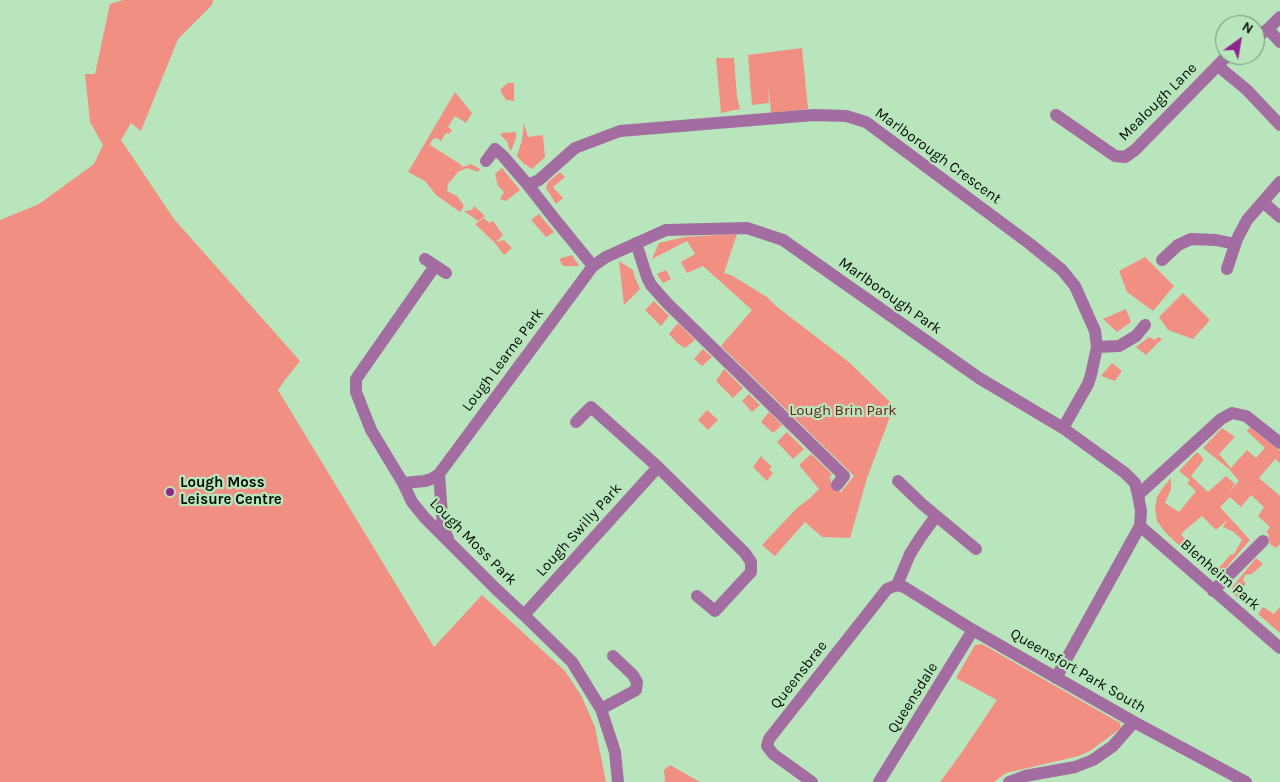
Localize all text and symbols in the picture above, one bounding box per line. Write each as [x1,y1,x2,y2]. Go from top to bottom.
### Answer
north arrow [1215,15,1265,65]
text: N [1239,18,1256,38]
street label: Mealough Lane [1115,59,1201,145]
street label: Marlborough Crescent [871,104,1005,208]
street label: Marlborough Park [835,254,945,338]
street label: Lough Learne Park [458,305,548,415]
park label: Lough Brin Park [789,402,897,420]
place label: Lough Moss Leisure Centre [180,474,282,509]
street label: Lough Swilly Park [532,480,626,580]
marker: Lough Moss Leisure Centre [164,486,176,498]
street label: Lough Moss Park [426,495,520,589]
street label: Blenheim Park [1177,536,1263,614]
street label: Queensfort Park South [1007,625,1149,717]
street label: Queensbrae [767,637,831,713]
street label: Queensdale [884,659,942,737]

